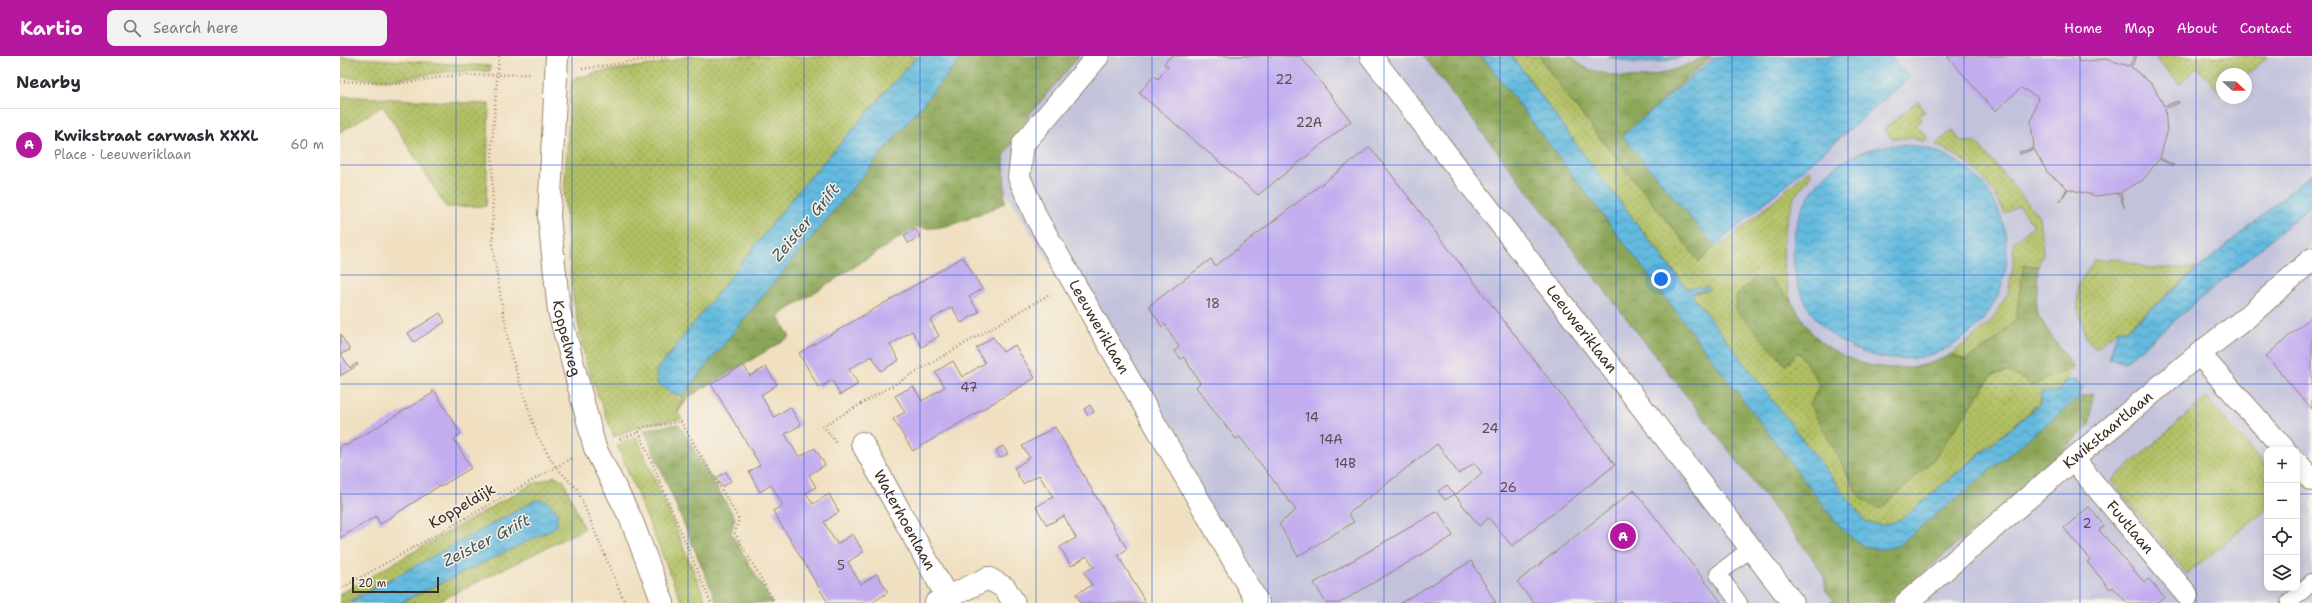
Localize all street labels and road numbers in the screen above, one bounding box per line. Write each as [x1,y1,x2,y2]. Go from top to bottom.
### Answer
street label: Leeuweriklaan [1064,276,1134,378]
street label: Leeuweriklaan [1542,281,1622,377]
street label: Koppelweg [548,299,586,379]
street label: Kwikstaartlaan [2059,387,2157,473]
street label: Waterhoenlaan [869,466,940,574]
street label: Koppeldijk [425,479,499,533]
street label: Fuutlaan [2102,496,2158,558]

